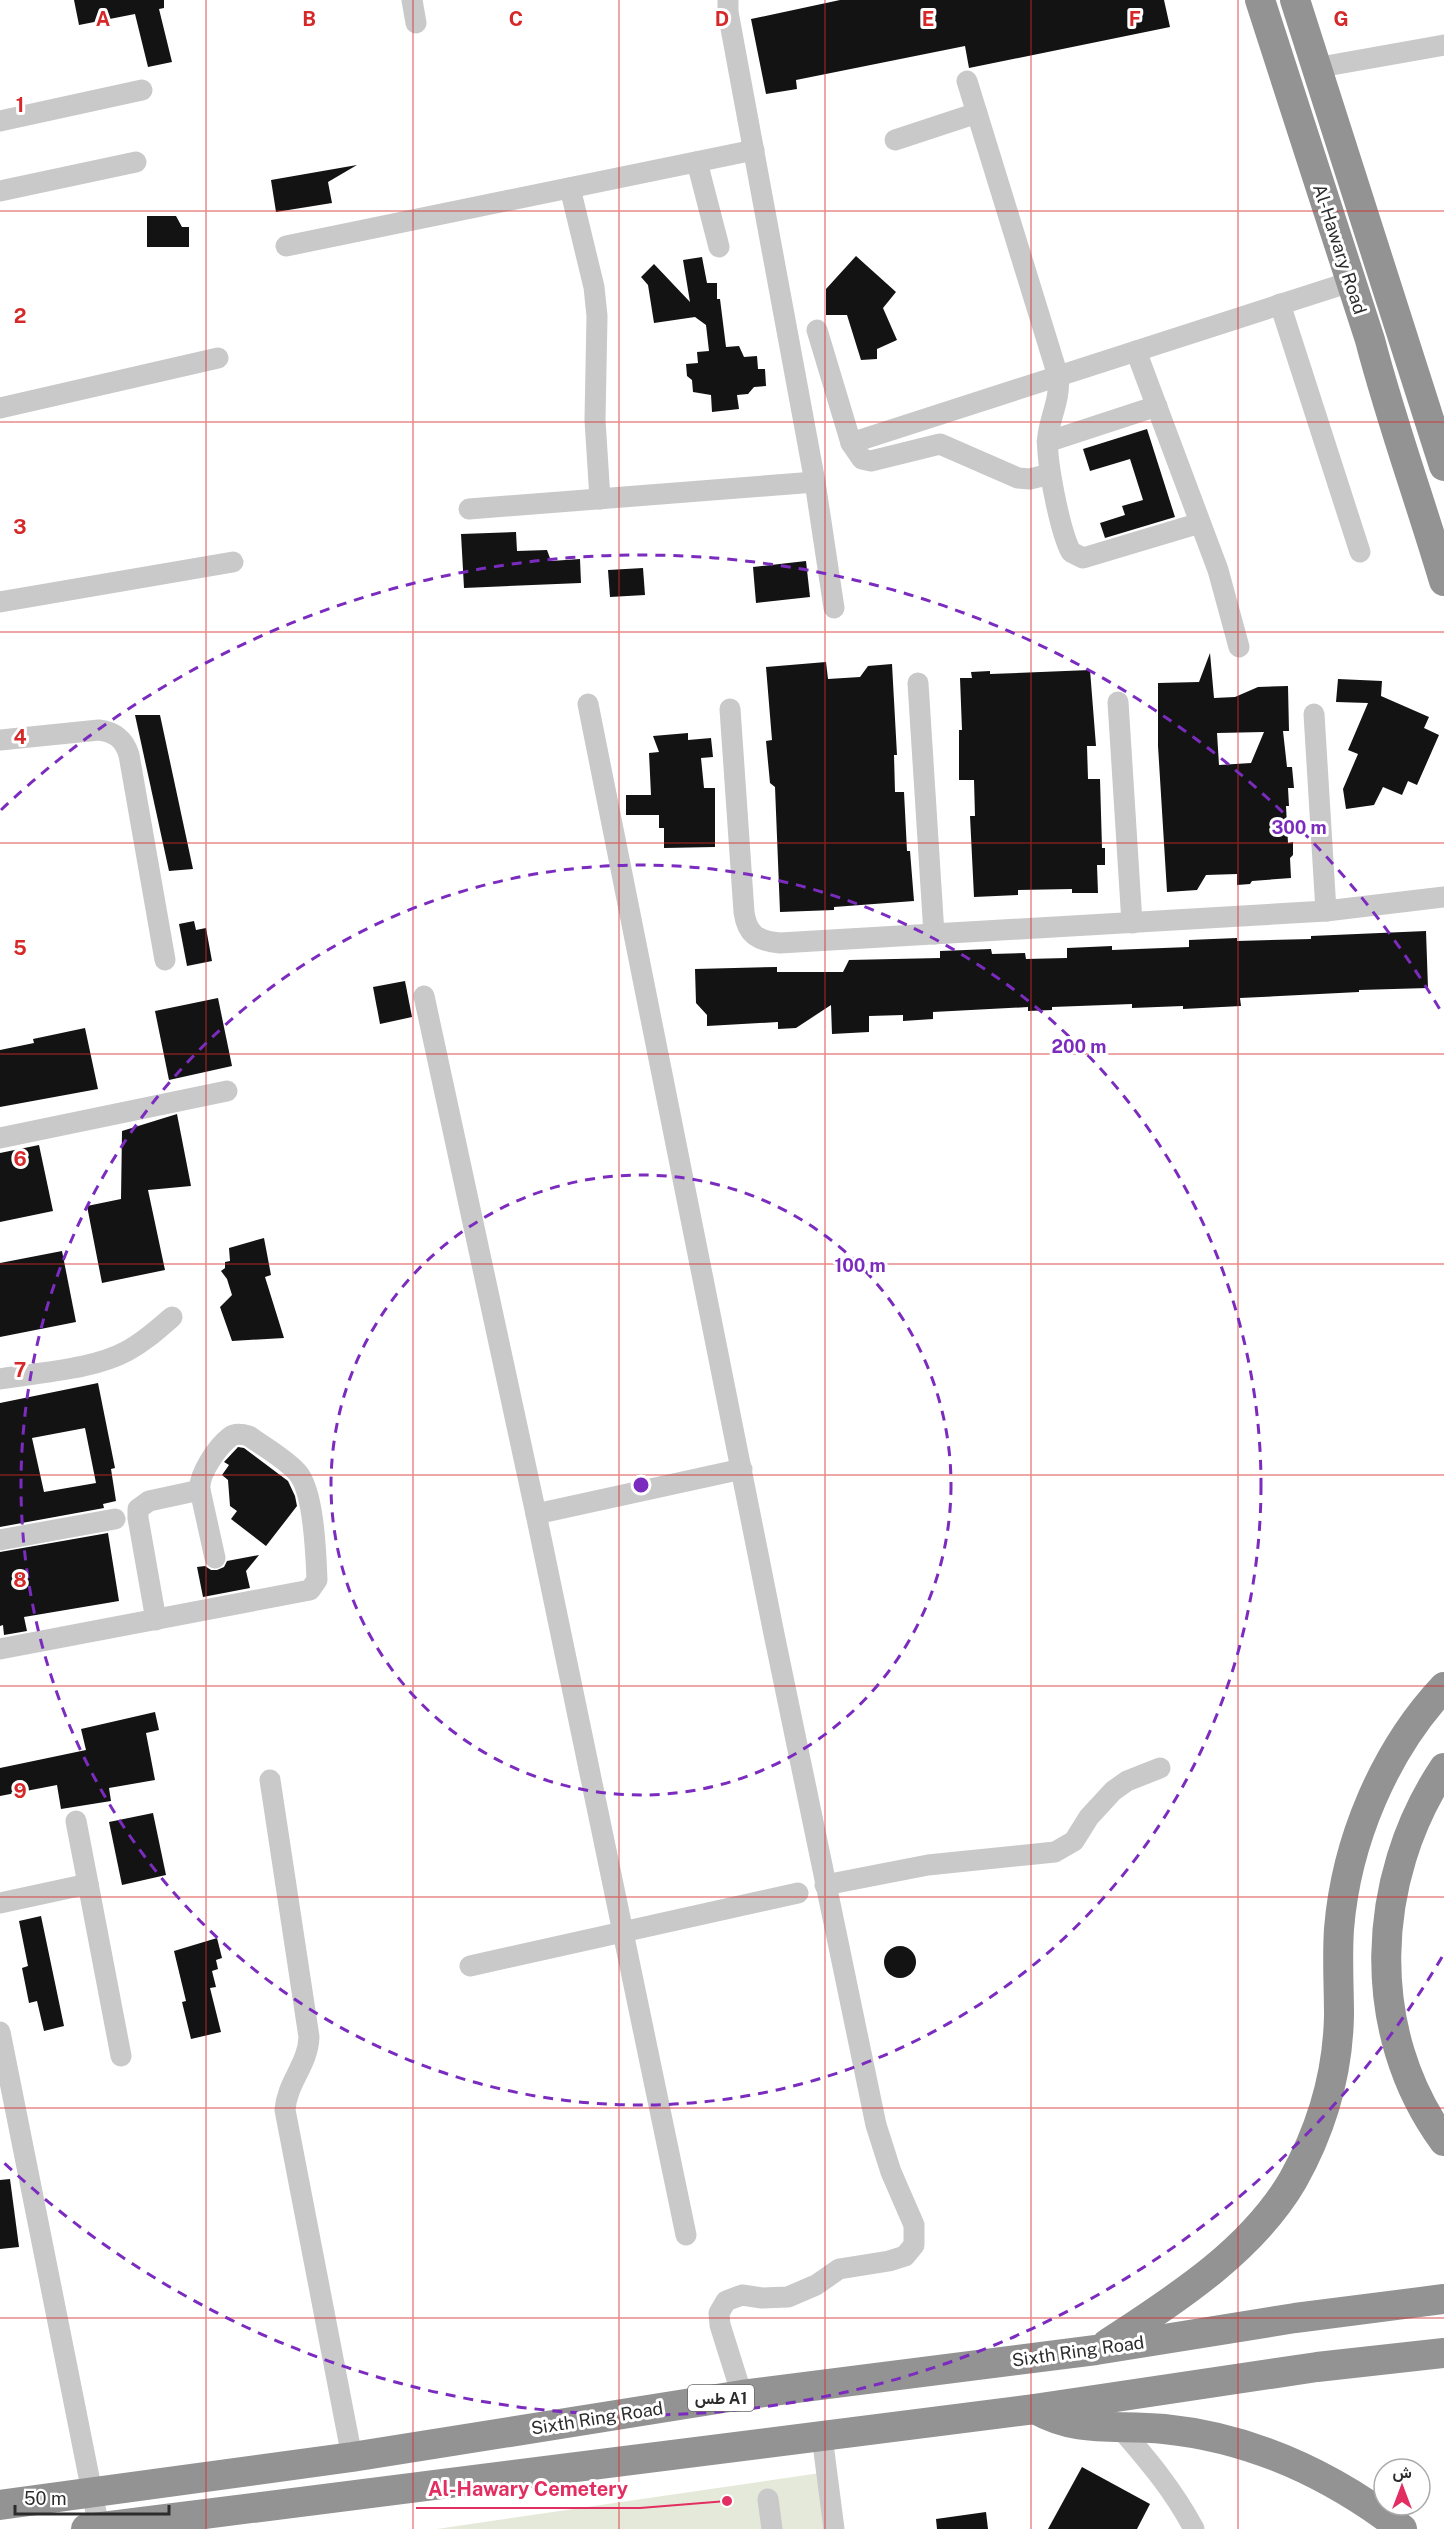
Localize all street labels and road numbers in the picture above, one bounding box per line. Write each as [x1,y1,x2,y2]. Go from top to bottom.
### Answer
street label: Al-Hawary Road [1309,181,1371,317]
street label: Sixth Ring Road [1011,2331,1145,2371]
road number: طس A1 [688,2385,754,2411]
street label: Sixth Ring Road [530,2397,664,2439]

